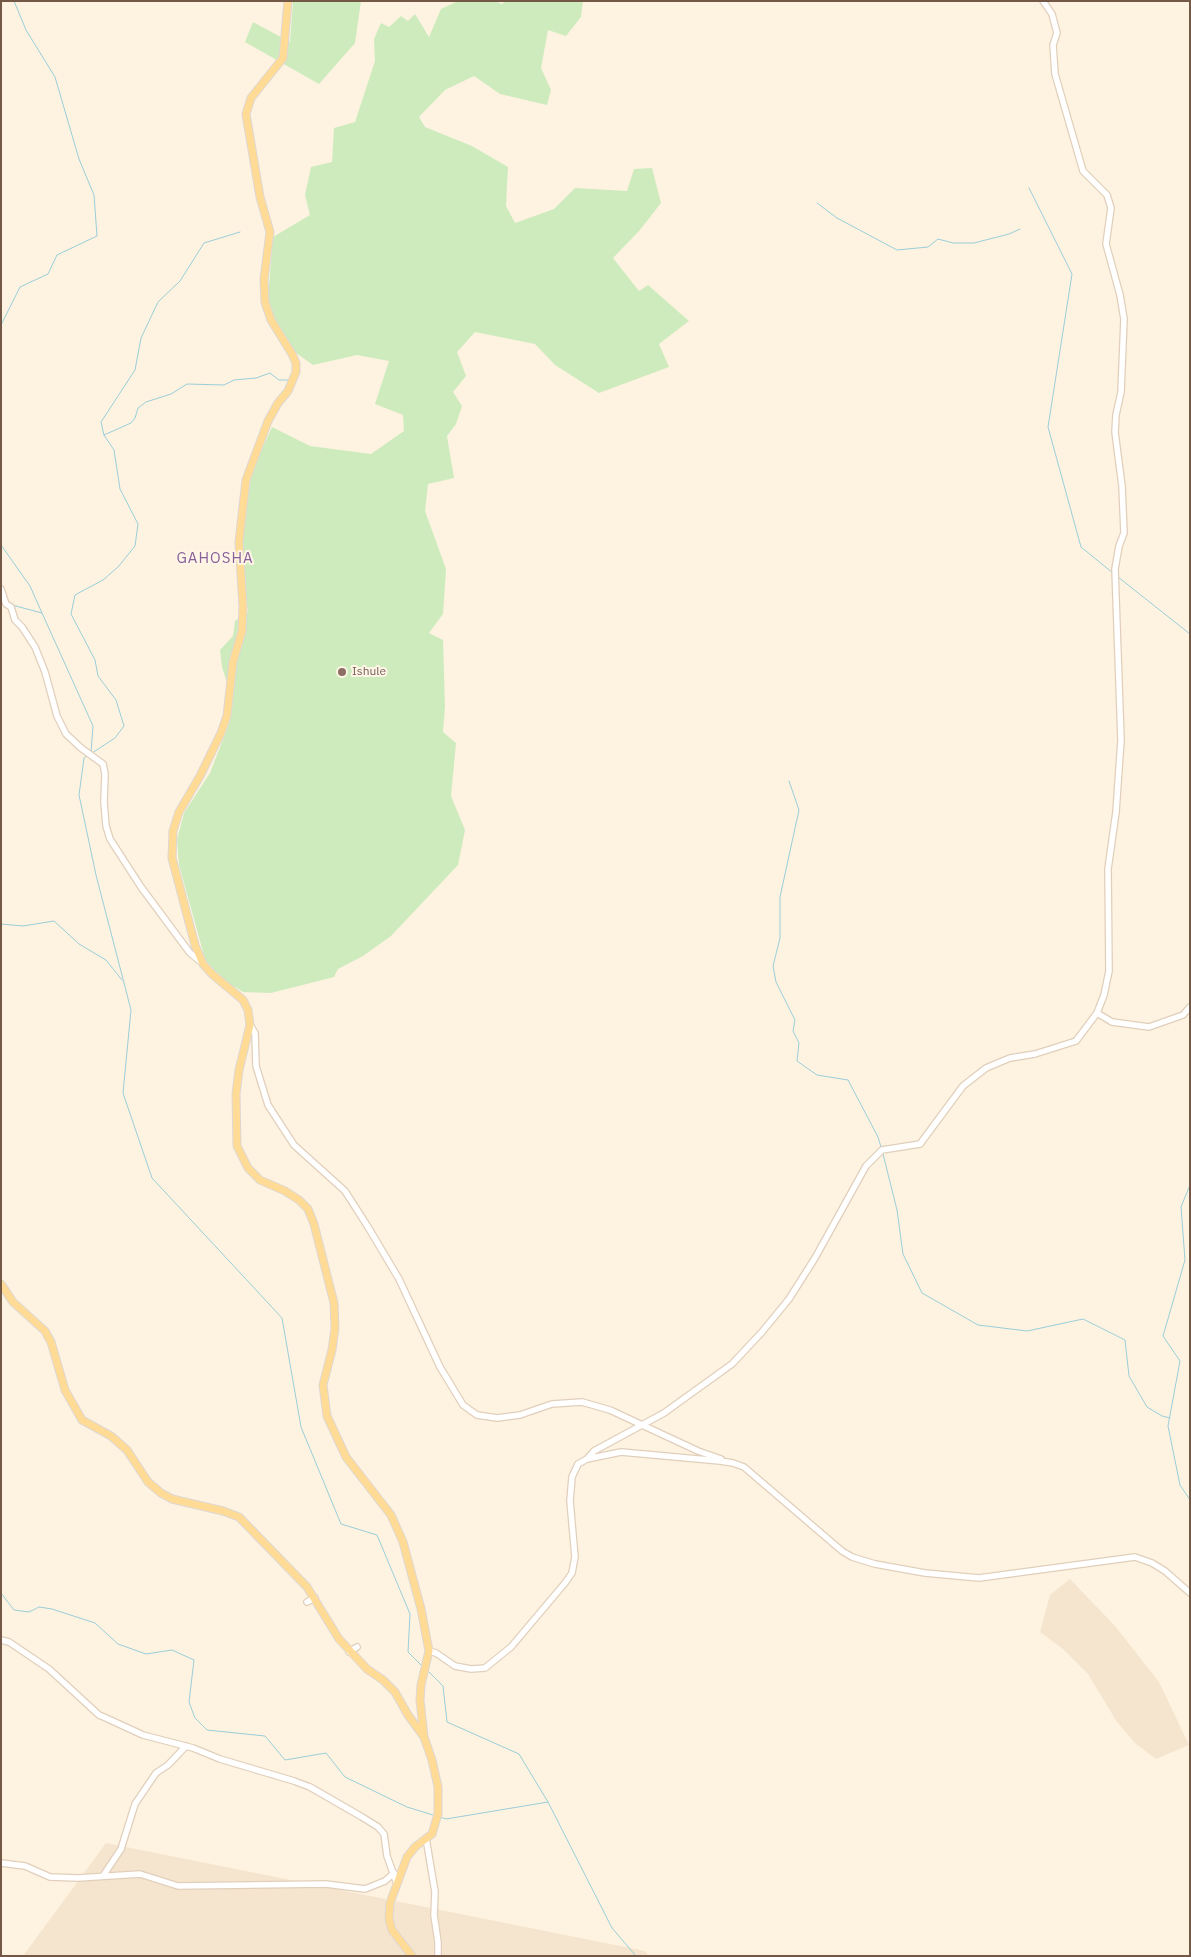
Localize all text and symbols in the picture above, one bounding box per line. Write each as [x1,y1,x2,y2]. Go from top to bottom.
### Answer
district label: GAHOSHA [176,550,254,568]
place label: Ishule [352,665,386,679]
marker: Ishule [336,666,348,678]

